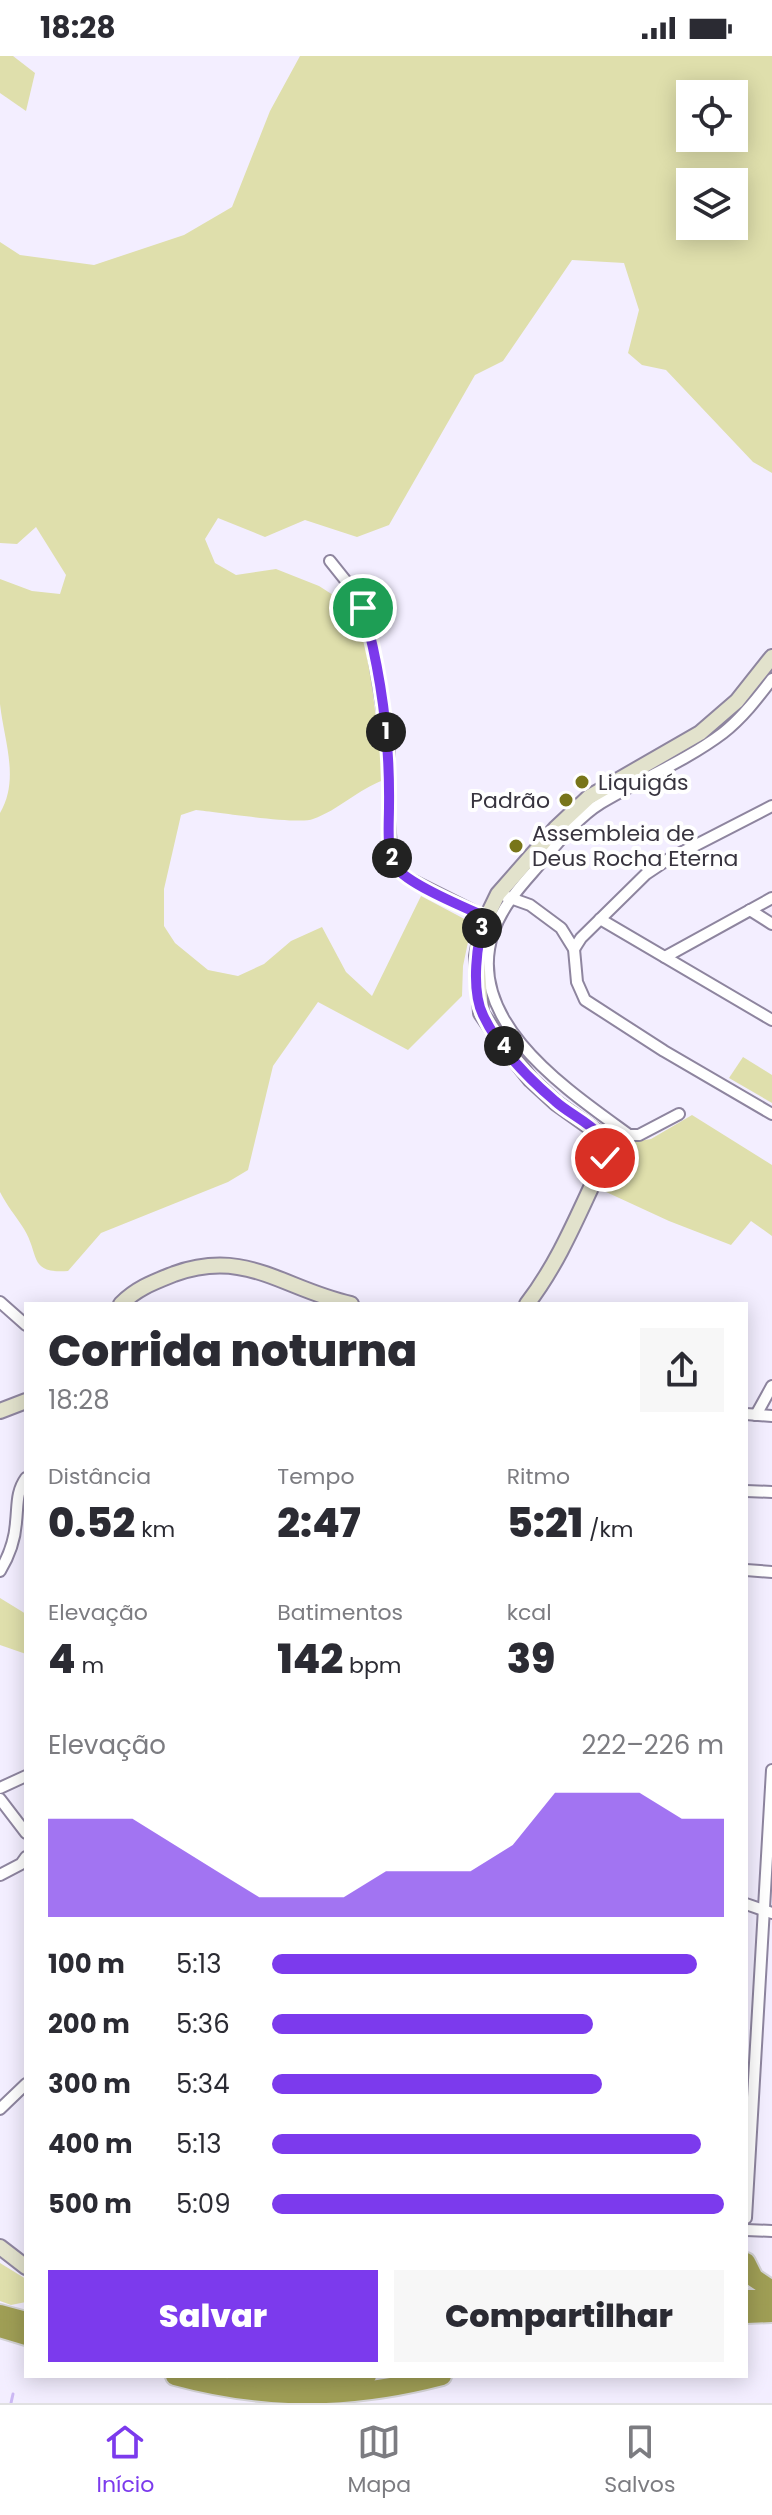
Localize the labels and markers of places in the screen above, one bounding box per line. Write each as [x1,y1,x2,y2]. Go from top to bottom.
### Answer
pin [329,574,397,642]
pin: 1 [366,712,406,752]
place label: Liquigás [598,767,689,798]
marker: Liquigás [573,773,591,791]
place label: Padrão [470,785,550,816]
marker: Padrão [557,791,575,809]
place label: Assembleia de Deus Rocha Eterna [532,818,738,874]
marker: Assembleia de Deus Rocha Eterna [507,837,525,855]
pin: 2 [372,838,412,878]
pin: 3 [462,908,502,948]
pin: 4 [484,1026,524,1066]
pin [571,1124,639,1192]

